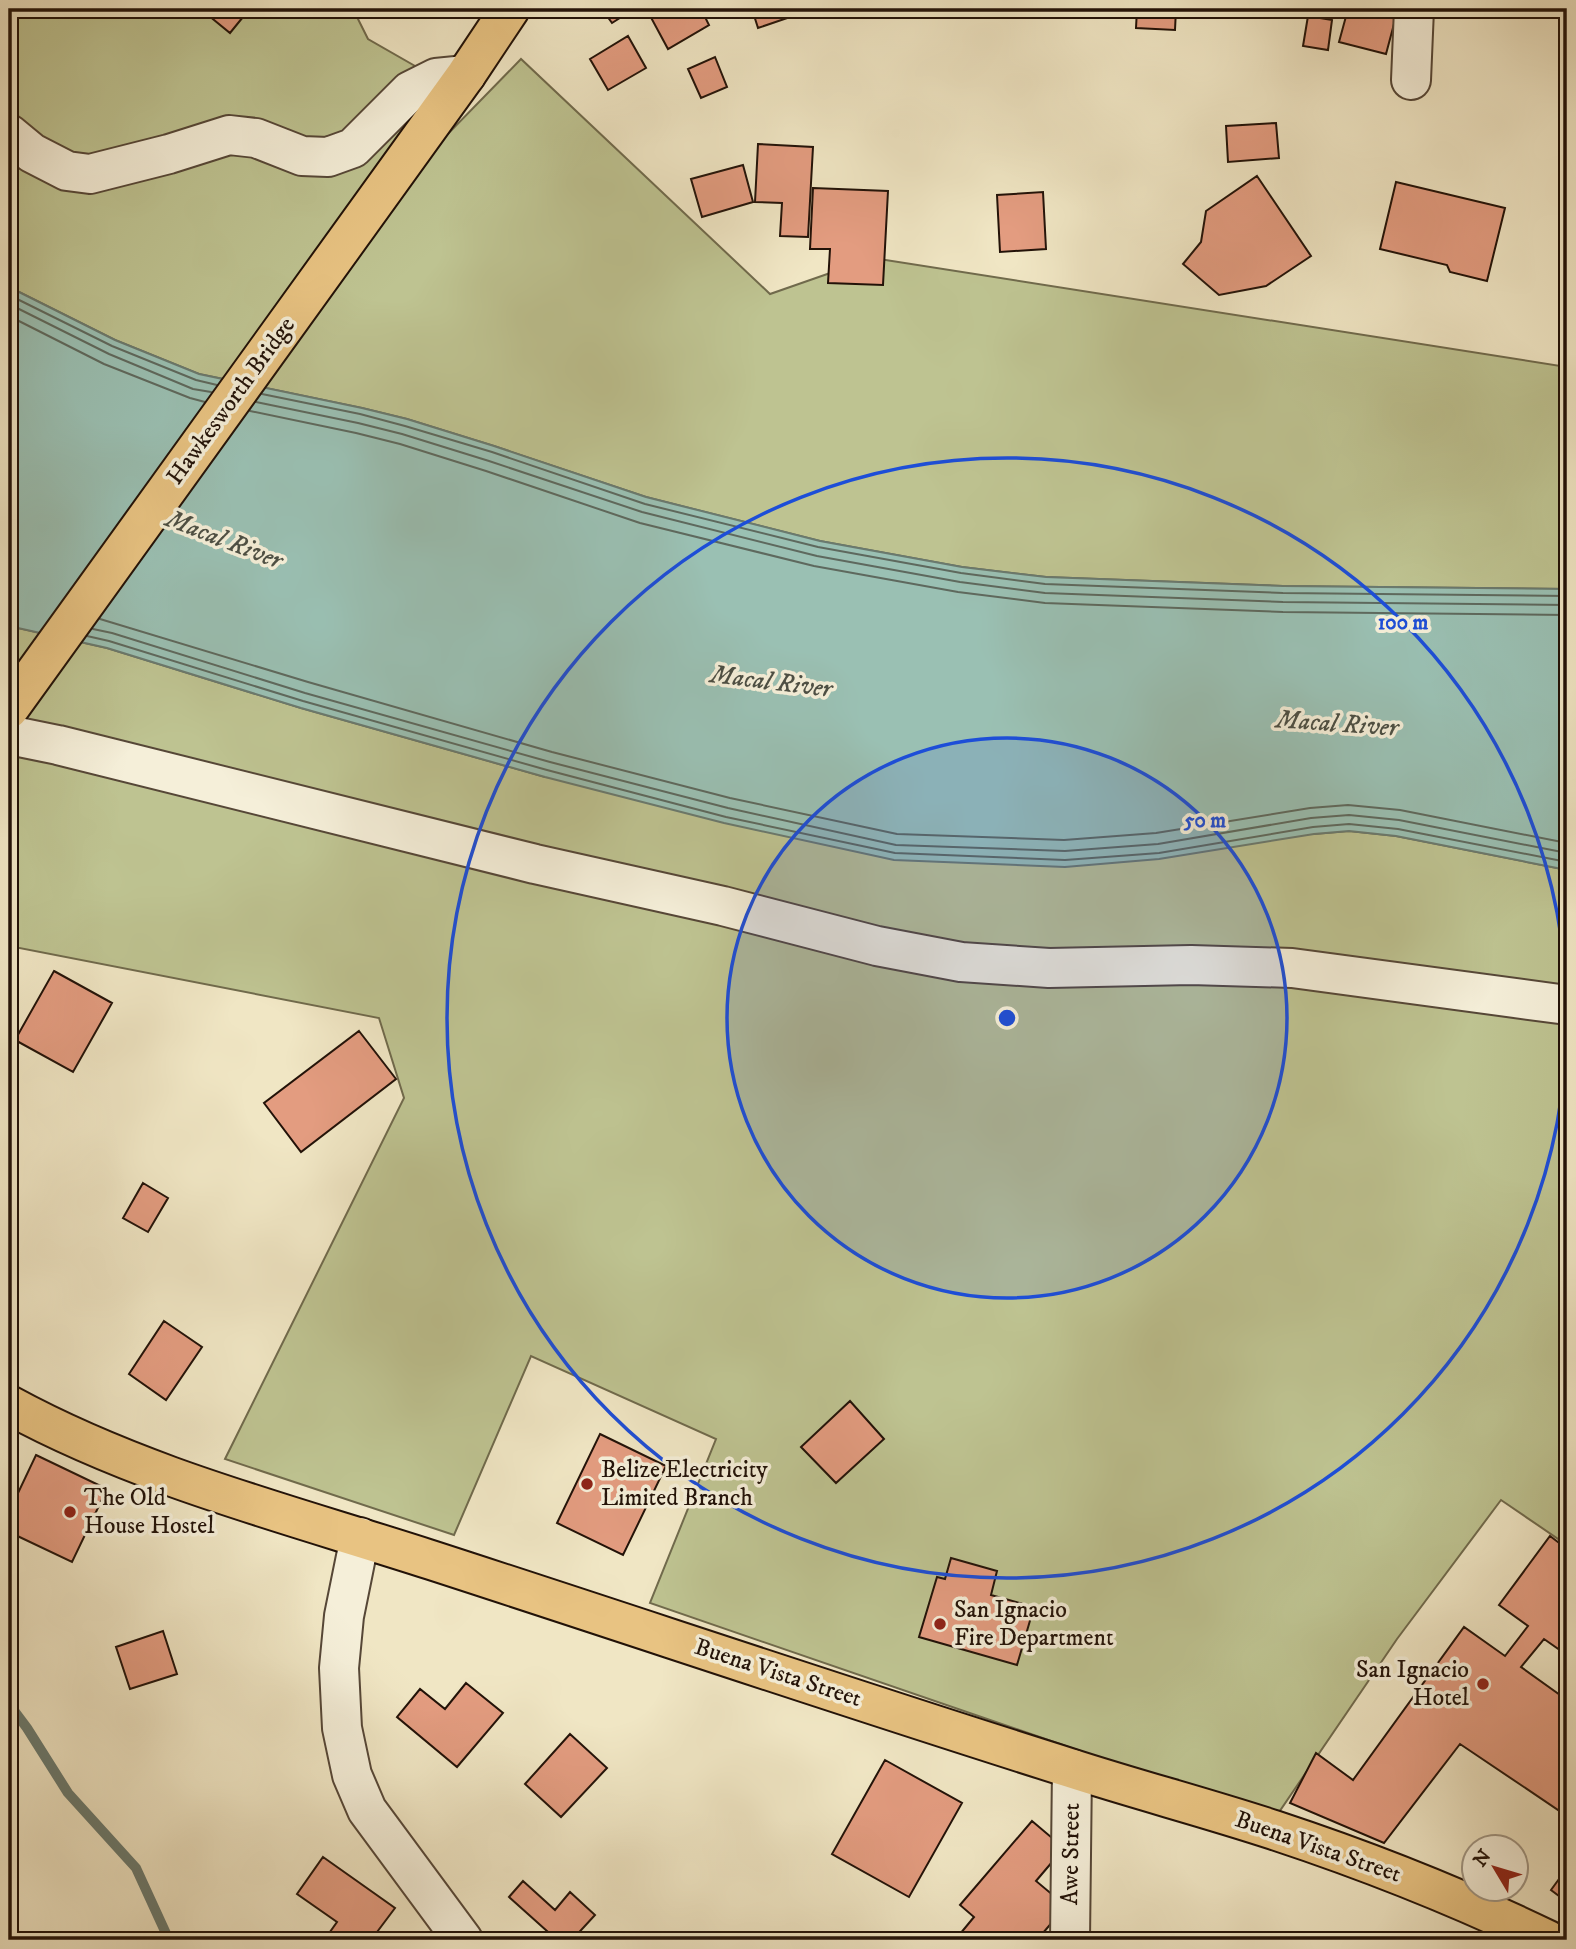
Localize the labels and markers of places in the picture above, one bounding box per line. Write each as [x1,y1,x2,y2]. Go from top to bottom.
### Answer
centre of rings [995,1006,1019,1030]
place label: Belize Electricity Limited Branch [601,1455,768,1513]
marker: Belize Electricity Limited Branch [579,1476,595,1492]
place label: The Old House Hostel [84,1483,215,1541]
marker: The Old House Hostel [62,1504,78,1520]
place label: San Ignacio Fire Department [954,1595,1114,1653]
marker: San Ignacio Fire Department [932,1616,948,1632]
place label: San Ignacio Hotel [1356,1655,1470,1713]
marker: San Ignacio Hotel [1475,1676,1491,1692]

